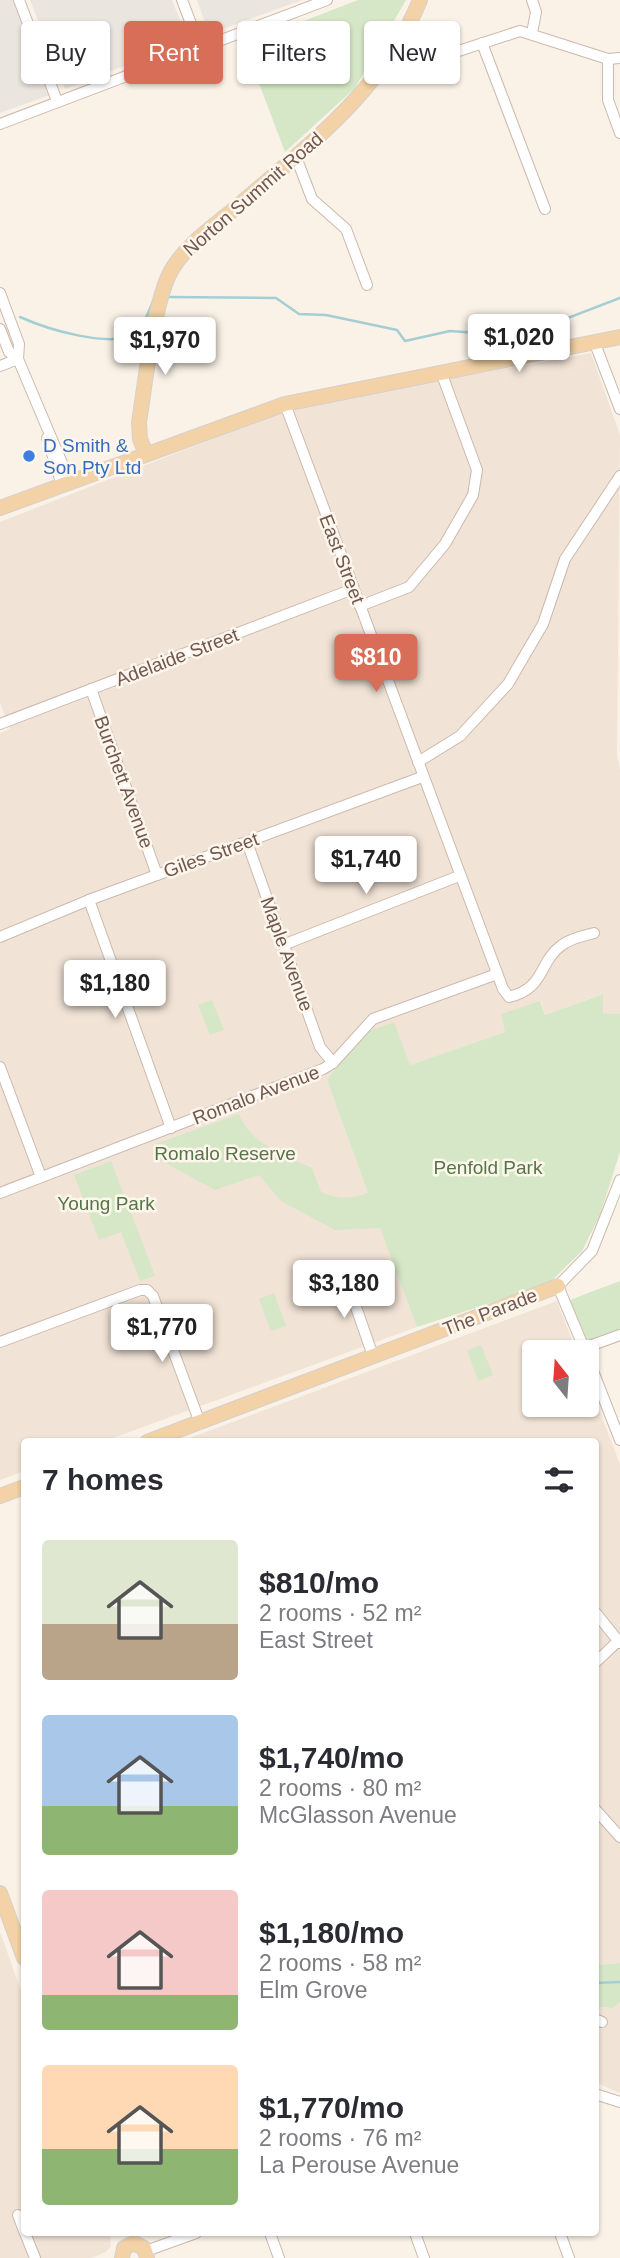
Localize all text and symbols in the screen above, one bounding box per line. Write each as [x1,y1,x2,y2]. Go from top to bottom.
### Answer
chip: Buy [21,21,110,84]
chip: Rent [124,21,223,84]
chip: Filters [237,21,350,84]
chip: New [364,21,460,84]
street label: Norton Summit Road [179,128,327,260]
pin: $1,020 [462,314,576,374]
pin: $1,970 [108,318,222,377]
text: $1,020 [484,324,554,350]
text: $1,970 [130,327,200,353]
place label: D Smith & Son Pty Ltd [43,435,141,478]
marker: D Smith & Son Pty Ltd [21,448,37,464]
street label: East Street [315,511,369,607]
street label: Adelaide Street [113,624,242,690]
pin: $810 [335,634,417,694]
text: $810 [350,644,402,670]
street label: Burchett Avenue [90,713,158,851]
street label: Giles Street [161,828,262,882]
pin: $1,740 [309,836,423,896]
text: $1,740 [331,846,401,872]
street label: Maple Avenue [257,894,317,1014]
pin: $1,180 [58,960,172,1020]
text: $1,180 [80,970,150,996]
street label: Romalo Avenue [190,1061,322,1129]
park label: Romalo Reserve [154,1143,296,1164]
park label: Penfold Park [434,1157,543,1178]
park label: Young Park [57,1193,155,1214]
pin: $3,180 [287,1260,401,1320]
text: $3,180 [309,1270,379,1296]
street label: The Parade [440,1284,540,1340]
pin: $1,770 [105,1304,219,1364]
text: $1,770 [127,1314,197,1340]
north arrow [522,1340,598,1418]
map controls [522,1340,599,1417]
icon: filters [540,1461,578,1499]
text: 7 homes [42,1463,164,1496]
text: $810/mo [259,1566,379,1599]
icon: home [98,1568,182,1652]
text: 2 rooms · 52 m² [259,1600,421,1626]
text: East Street [259,1627,373,1653]
text: $1,740/mo [259,1741,404,1774]
icon: home [98,1743,182,1827]
text: 2 rooms · 80 m² [259,1775,421,1801]
text: McGlasson Avenue [259,1802,457,1828]
text: $1,180/mo [259,1916,404,1949]
icon: home [98,1918,182,2002]
text: 2 rooms · 58 m² [259,1950,421,1976]
text: Elm Grove [259,1977,368,2003]
text: $1,770/mo [259,2091,404,2124]
icon: home [98,2093,182,2177]
text: 2 rooms · 76 m² [259,2125,421,2151]
text: La Perouse Avenue [259,2152,459,2178]

